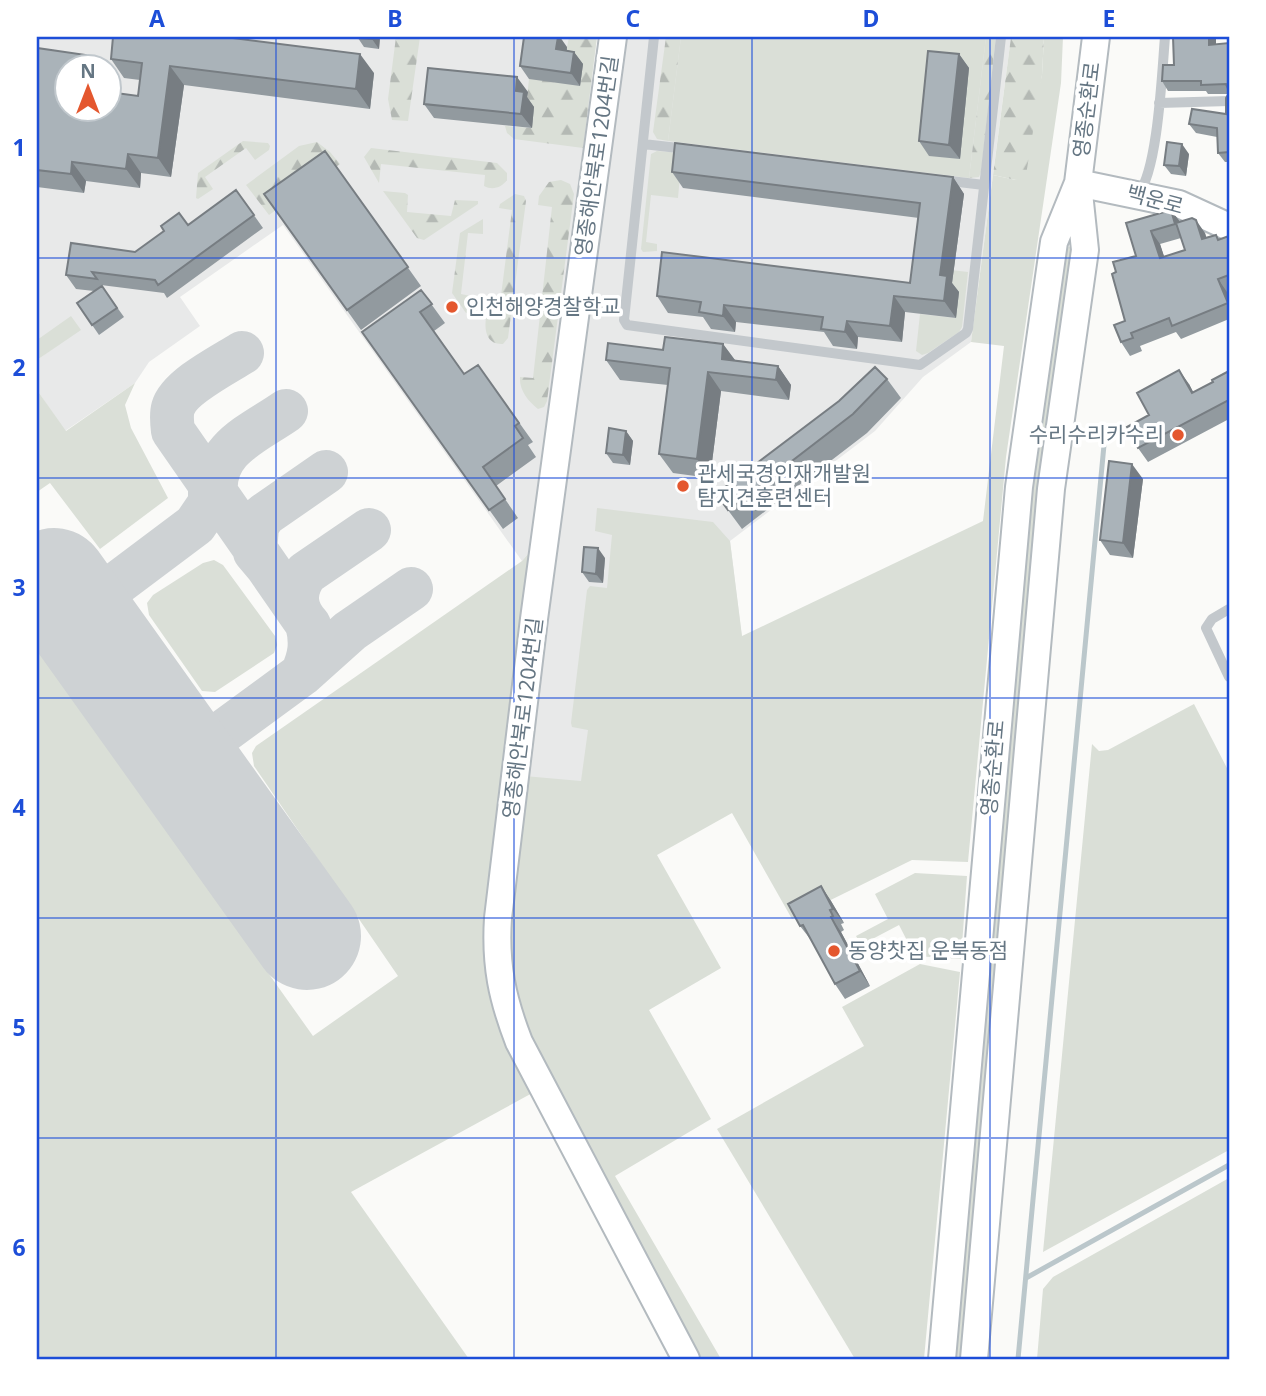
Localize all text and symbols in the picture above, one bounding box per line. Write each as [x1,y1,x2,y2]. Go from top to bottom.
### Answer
text: A [149,2,165,34]
text: B [387,2,403,34]
text: C [626,2,641,34]
text: D [863,2,879,34]
text: E [1103,2,1115,34]
north arrow [52,52,122,122]
street label: 영종해안북로1204번길 [568,54,624,258]
text: N [80,58,96,84]
street label: 영종순환로 [1066,60,1106,160]
text: 1 [12,131,26,163]
street label: 백운로 [1124,178,1187,220]
place label: 인천해양경찰학교 [466,292,621,320]
marker: 인천해양경찰학교 [444,299,460,315]
text: 2 [12,351,26,383]
place label: 수리수리카수리 [1029,420,1164,448]
marker: 수리수리카수리 [1170,427,1186,443]
place label: 관세국경인재개발원 탐지견훈련센터 [697,459,871,511]
marker: 관세국경인재개발원 탐지견훈련센터 [675,478,691,494]
text: 3 [12,571,26,603]
street label: 영종해안북로1204번길 [496,616,548,820]
street label: 영종순환로 [974,719,1010,817]
text: 4 [12,791,26,823]
place label: 동양찻집 운북동점 [848,936,1008,964]
marker: 동양찻집 운북동점 [826,943,842,959]
text: 5 [12,1011,26,1043]
text: 6 [12,1231,26,1263]

